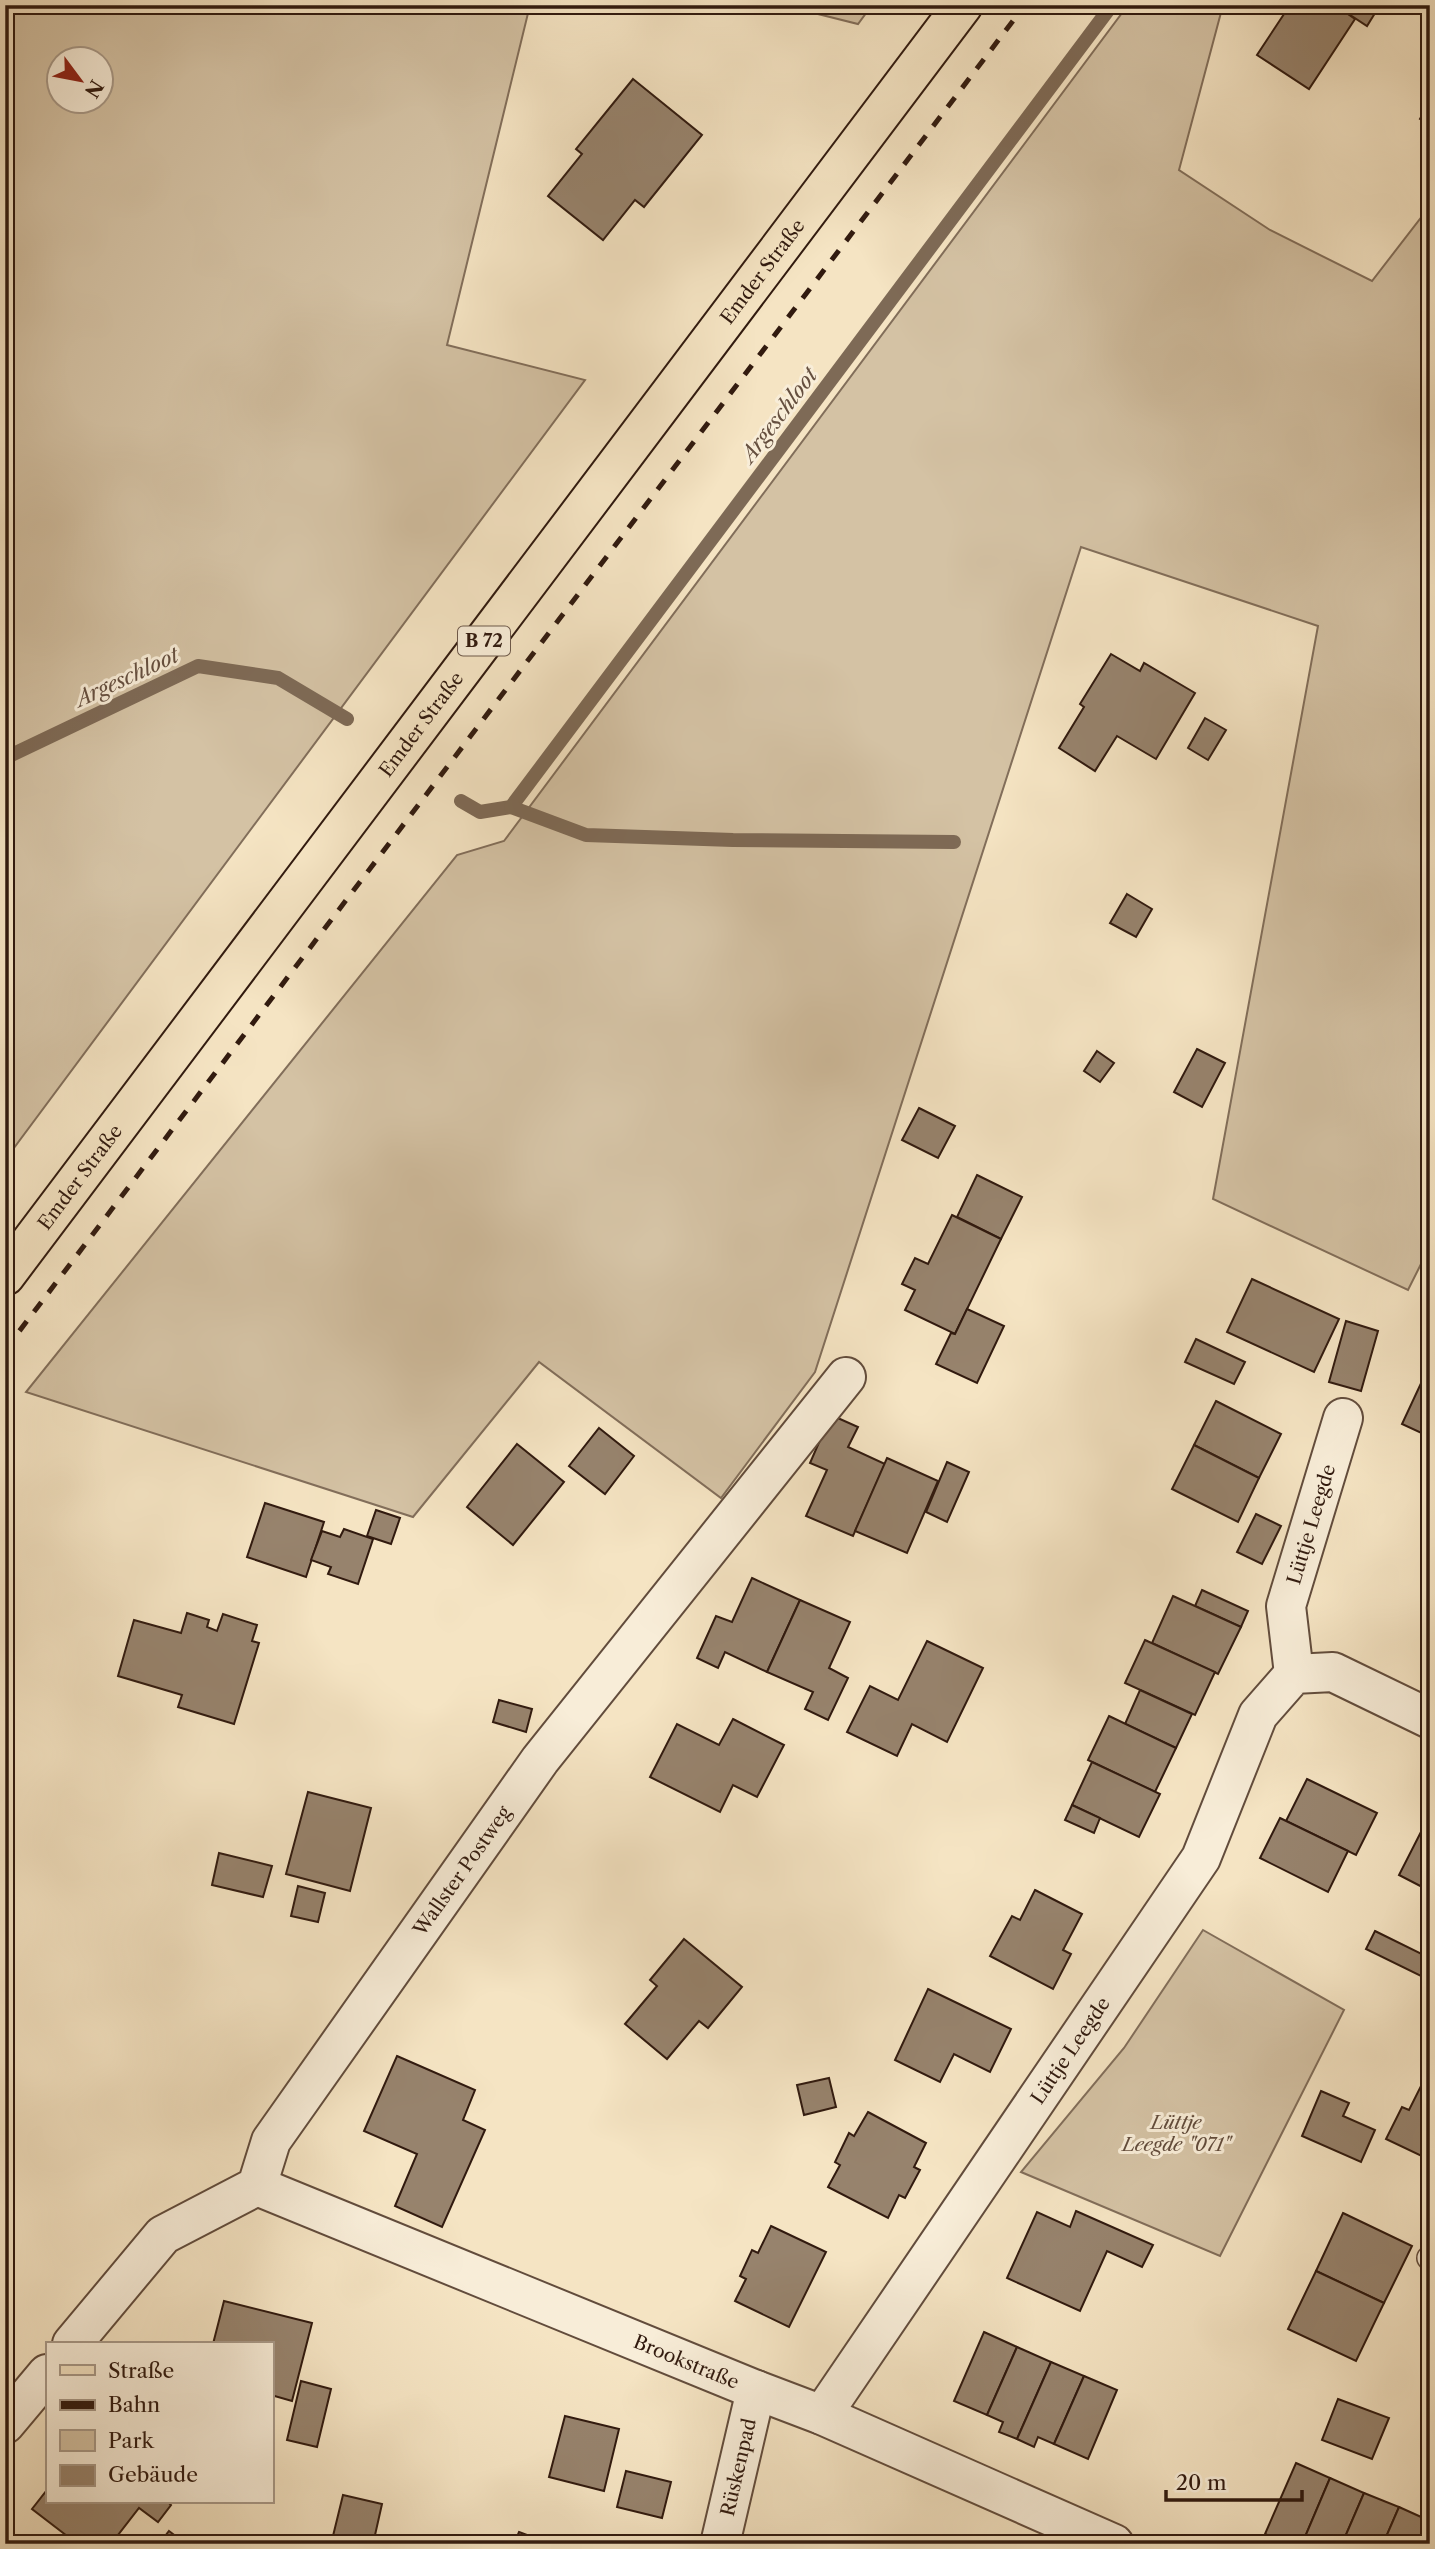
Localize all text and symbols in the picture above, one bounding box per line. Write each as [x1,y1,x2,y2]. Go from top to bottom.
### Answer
north arrow [46,46,116,116]
text: N [80,76,108,102]
street label: Emder Straße [715,214,809,329]
water label: Argeschloot [734,362,823,469]
road number: B 72 [458,626,510,656]
water label: Argeschloot [69,641,184,713]
street label: Emder Straße [374,667,468,781]
street label: Emder Straße [33,1120,127,1234]
street label: Lüttje Leegde [1282,1461,1340,1587]
street label: Wallster Postweg [408,1801,516,1941]
street label: Lüttje Leegde [1026,1993,1115,2108]
park label: Lüttje Leegde "071" [1120,2111,1233,2156]
street label: Brookstraße [630,2330,743,2393]
legend [46,2342,273,2504]
text: Straße [108,2358,174,2383]
text: Bahn [108,2392,160,2417]
street label: Rüskenpad [715,2415,761,2518]
text: Park [108,2428,154,2453]
scale bar [1166,2458,1302,2502]
text: Gebäude [108,2462,198,2487]
text: 20 m [1176,2470,1227,2495]

